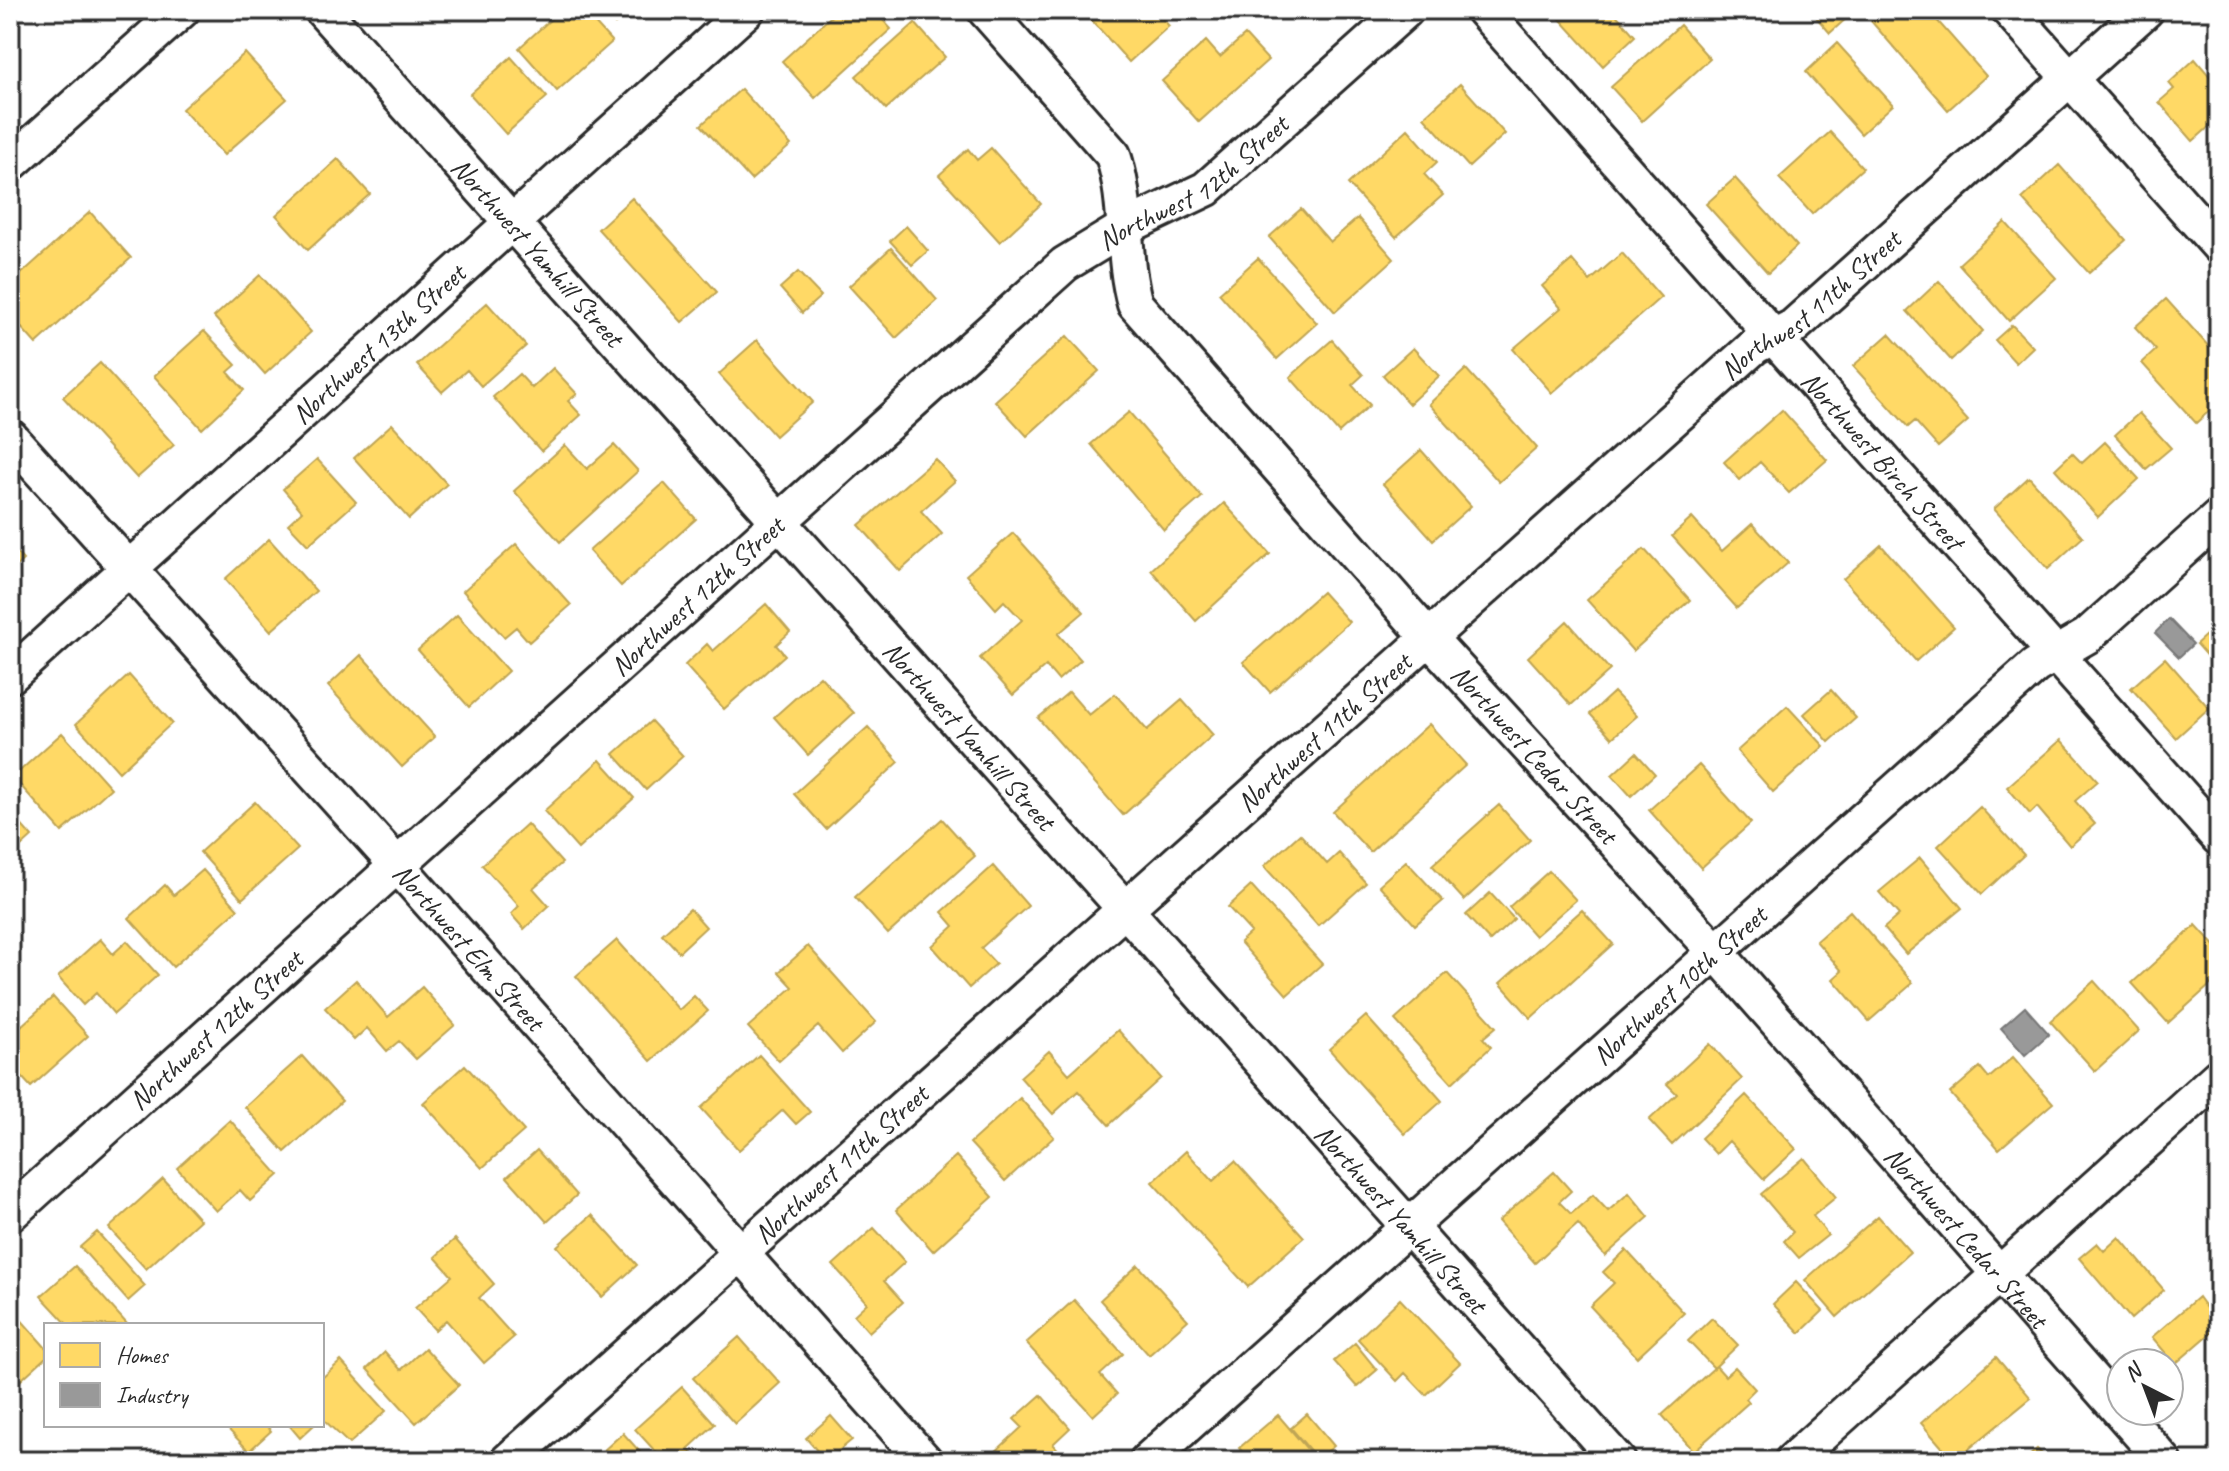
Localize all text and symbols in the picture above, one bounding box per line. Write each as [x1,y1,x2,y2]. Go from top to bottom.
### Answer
street label: Northwest 12th Street [1091,105,1297,258]
street label: Northwest Yamhill Street [444,150,633,356]
street label: Northwest 11th Street [1712,220,1910,387]
street label: Northwest 13th Street [284,254,475,431]
street label: Northwest Birch Street [1794,364,1974,560]
street label: Northwest 12th Street [603,507,793,684]
street label: Northwest Yamhill Street [875,633,1065,839]
street label: Northwest 11th Street [1229,643,1420,819]
street label: Northwest Cedar Street [1444,657,1627,853]
street label: Northwest Elm Street [386,856,554,1040]
street label: Northwest 10th Street [1585,896,1776,1072]
street label: Northwest 12th Street [121,940,312,1117]
street label: Northwest 11th Street [746,1075,937,1251]
street label: Northwest Yamhill Street [1307,1117,1496,1322]
street label: Northwest Cedar Street [1877,1139,2057,1337]
legend [44,1323,324,1427]
text: Homes [116,1340,169,1370]
north arrow [2105,1347,2185,1427]
text: N [2118,1356,2149,1388]
text: Industry [116,1380,189,1410]

